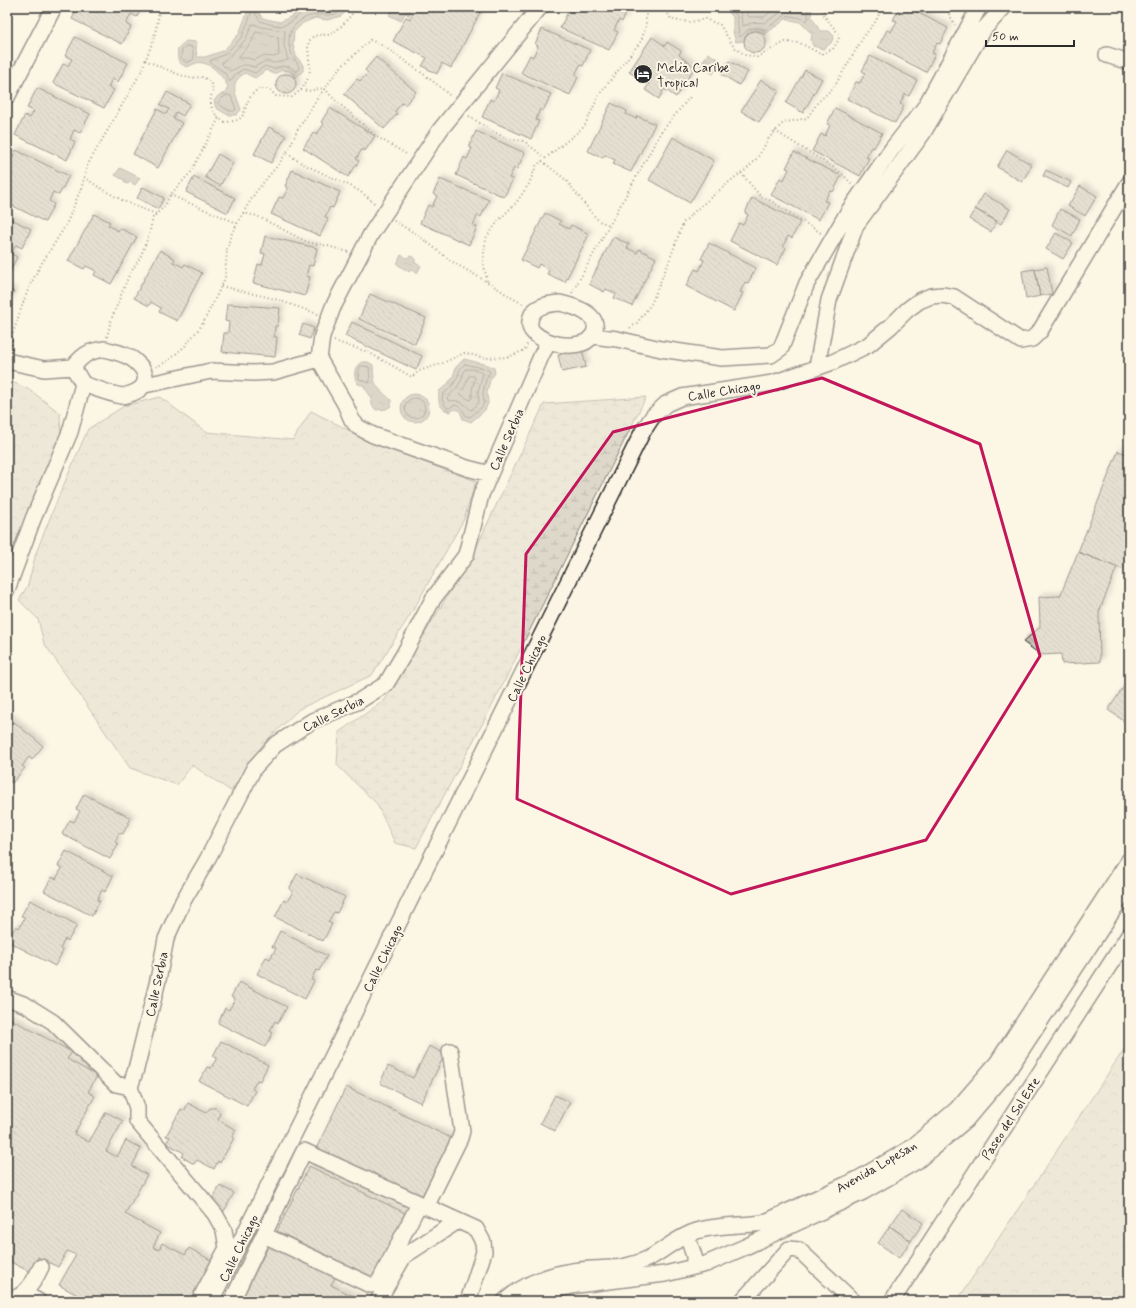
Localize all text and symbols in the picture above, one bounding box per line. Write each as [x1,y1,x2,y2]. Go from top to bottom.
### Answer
scale bar [986,22,1074,48]
text: 50 m [992,29,1019,45]
place label: Melia Caribe Tropical [657,60,730,92]
hotel icon: Melia Caribe Tropical [632,63,654,85]
street label: Calle Chicago [687,377,762,406]
street label: Calle Serbia [486,406,529,473]
street label: Calle Chicago [504,632,551,705]
street label: Calle Serbia [300,692,367,737]
street label: Calle Chicago [360,922,407,995]
street label: Calle Serbia [142,950,173,1019]
street label: Paseo del Sol Este [978,1074,1044,1163]
street label: Avenida Lopesan [833,1137,920,1197]
street label: Calle Chicago [216,1212,263,1285]

